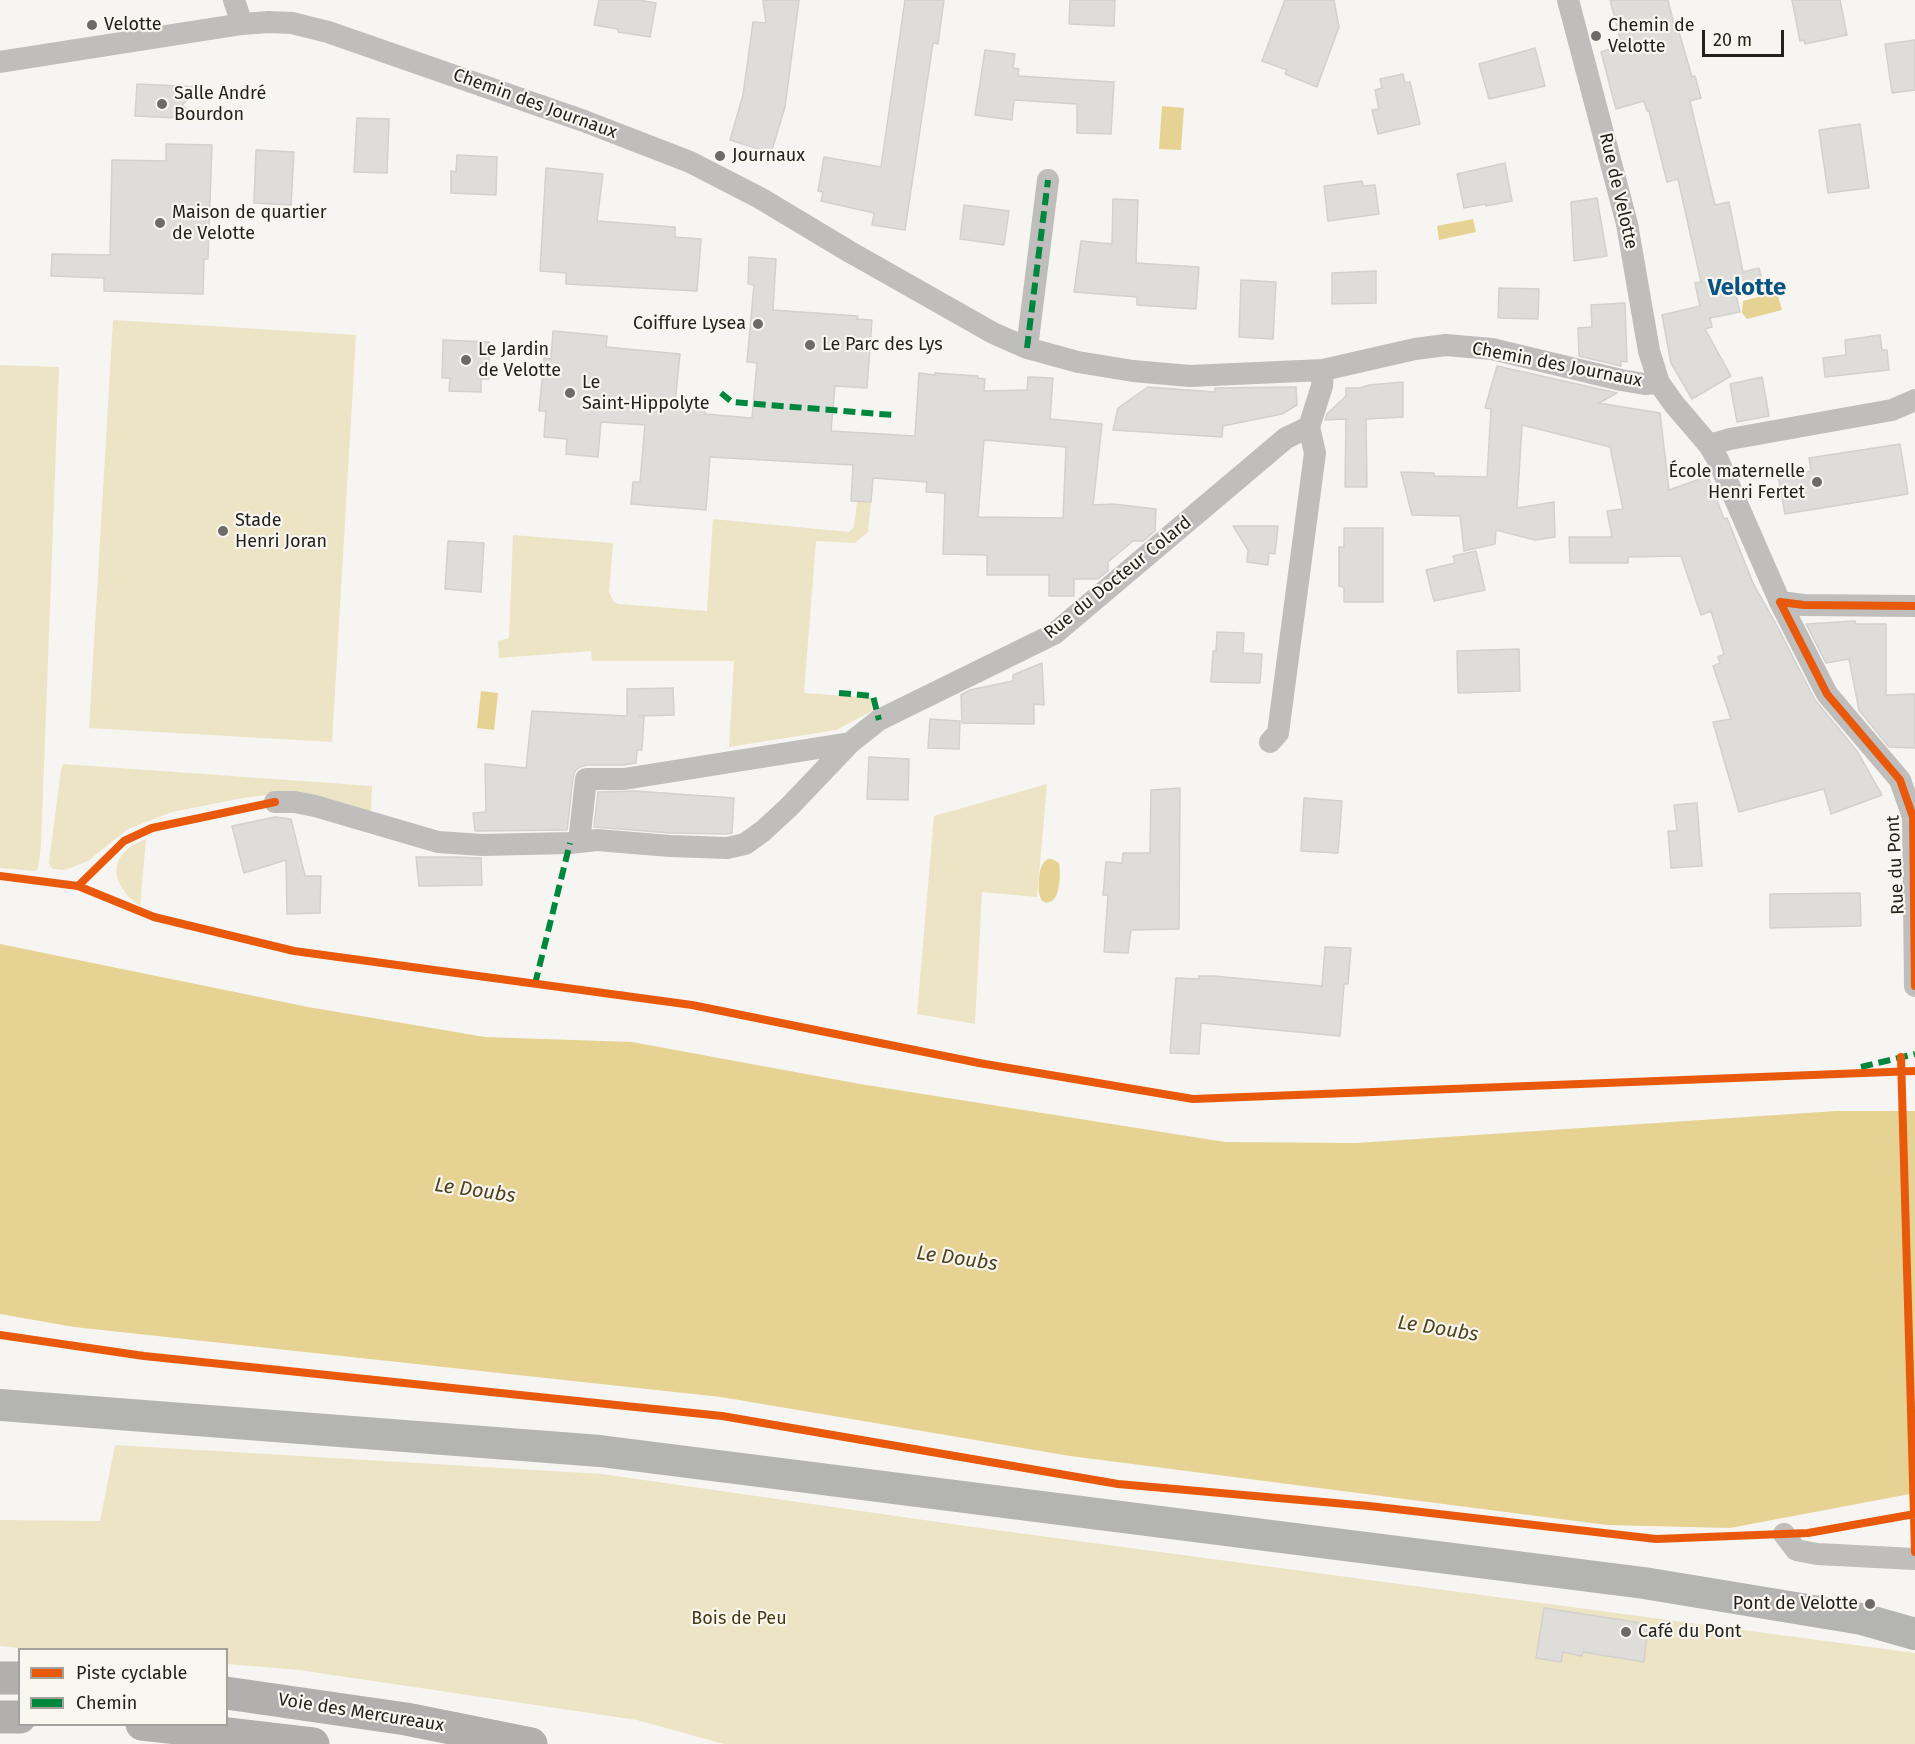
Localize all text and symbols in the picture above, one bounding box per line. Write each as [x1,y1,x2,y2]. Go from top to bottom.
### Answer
place label: Velotte [104,14,162,36]
place label: Chemin de Velotte [1608,15,1695,57]
marker: Velotte [85,18,99,32]
scale bar [1705,18,1788,56]
marker: Chemin de Velotte [1589,29,1603,43]
text: 20 m [1713,29,1752,51]
street label: Chemin des Journaux [450,64,620,144]
place label: Salle André Bourdon [174,83,266,125]
marker: Salle André Bourdon [155,97,169,111]
street label: Rue de Velotte [1594,131,1642,251]
place label: Journaux [732,145,805,167]
marker: Journaux [713,149,727,163]
place label: Maison de quartier de Velotte [172,202,327,244]
marker: Maison de quartier de Velotte [153,216,167,230]
district label: Velotte [1708,274,1786,302]
place label: Coiffure Lysea [633,313,746,335]
marker: Coiffure Lysea [751,317,765,331]
place label: Le Parc des Lys [822,334,943,356]
marker: Le Parc des Lys [803,338,817,352]
street label: Chemin des Journaux [1470,338,1644,392]
place label: Le Jardin de Velotte [478,339,561,382]
marker: Le Jardin de Velotte [459,353,473,367]
place label: Le Saint-Hippolyte [582,372,709,415]
marker: Le Saint-Hippolyte [563,386,577,400]
place label: École maternelle Henri Fertet [1668,461,1805,504]
marker: École maternelle Henri Fertet [1810,475,1824,489]
place label: Stade Henri Joran [235,510,327,552]
street label: Rue du Docteur Colard [1040,512,1196,644]
marker: Stade Henri Joran [216,524,230,538]
street label: Rue du Pont [1883,815,1909,915]
water label: Le Doubs [433,1173,517,1209]
water label: Le Doubs [915,1241,999,1277]
water label: Le Doubs [1396,1311,1480,1347]
place label: Pont de Velotte [1733,1593,1858,1615]
marker: Pont de Velotte [1863,1597,1877,1611]
park label: Bois de Peu [691,1608,787,1630]
place label: Café du Pont [1638,1621,1742,1643]
marker: Café du Pont [1619,1625,1633,1639]
legend [18,1648,228,1726]
text: Piste cyclable [76,1662,187,1684]
street label: Voie des Mercureaux [277,1689,445,1737]
text: Chemin [76,1692,137,1714]

